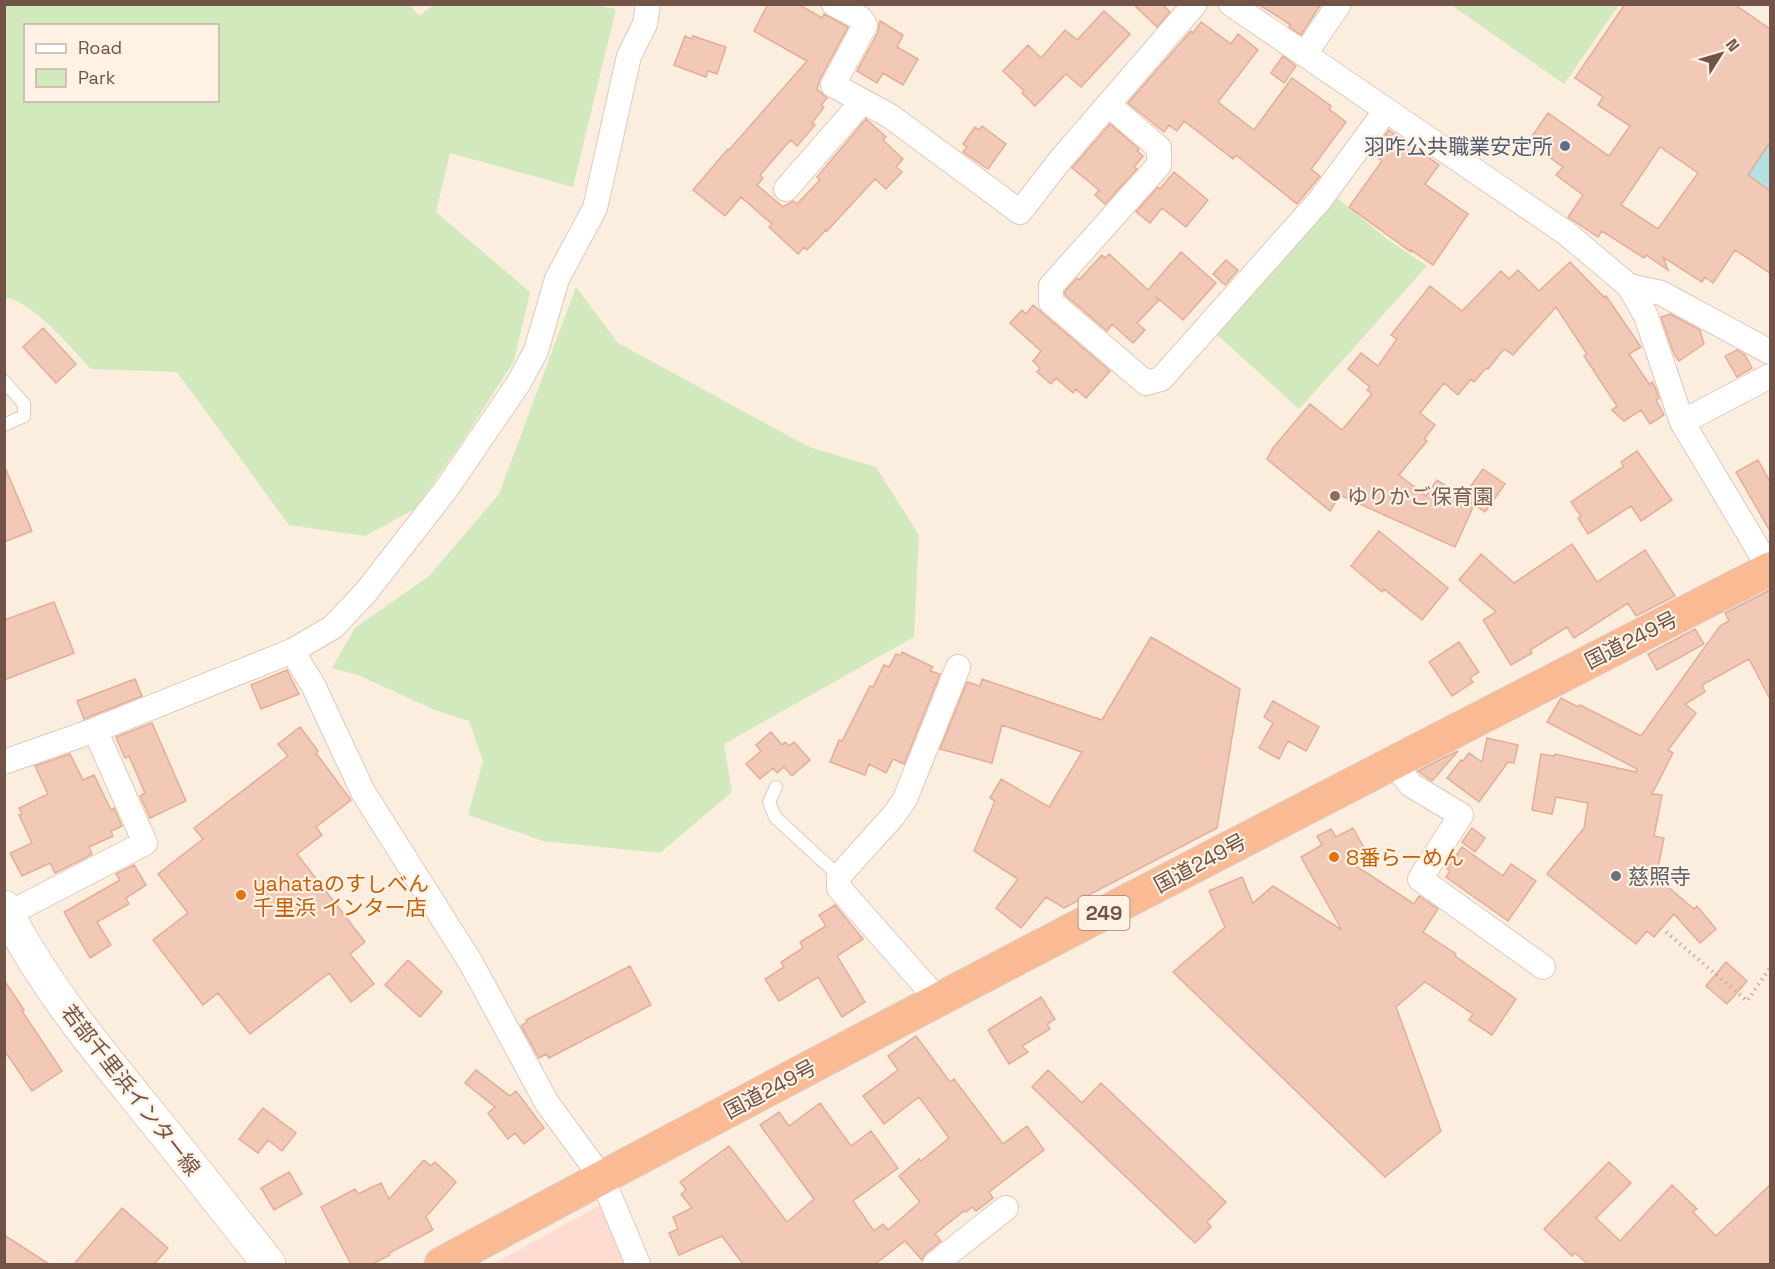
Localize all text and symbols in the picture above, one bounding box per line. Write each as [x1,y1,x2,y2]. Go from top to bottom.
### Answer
legend [24,24,219,102]
north arrow [1691,24,1751,84]
text: N [1721,35,1744,56]
text: Road [78,36,122,59]
text: Park [78,66,116,89]
place label: 羽咋公共職業安定所 [1364,133,1553,160]
marker: 羽咋公共職業安定所 [1558,139,1572,153]
place label: ゆりかご保育園 [1347,483,1494,510]
marker: ゆりかご保育園 [1328,489,1342,503]
street label: 国道249号 [1580,605,1682,675]
street label: 国道249号 [1149,827,1251,899]
place label: 8番らーめん [1346,844,1464,871]
marker: 8番らーめん [1327,850,1341,864]
place label: 慈照寺 [1628,863,1691,890]
marker: 慈照寺 [1609,869,1623,883]
place label: yahataのすしべん 千里浜 インター店 [253,870,429,921]
marker: yahataのすしべん 千里浜 インター店 [234,888,248,902]
road number: 249 [1078,896,1130,930]
street label: 若部千里浜インター線 [56,999,206,1181]
street label: 国道249号 [719,1053,821,1125]

